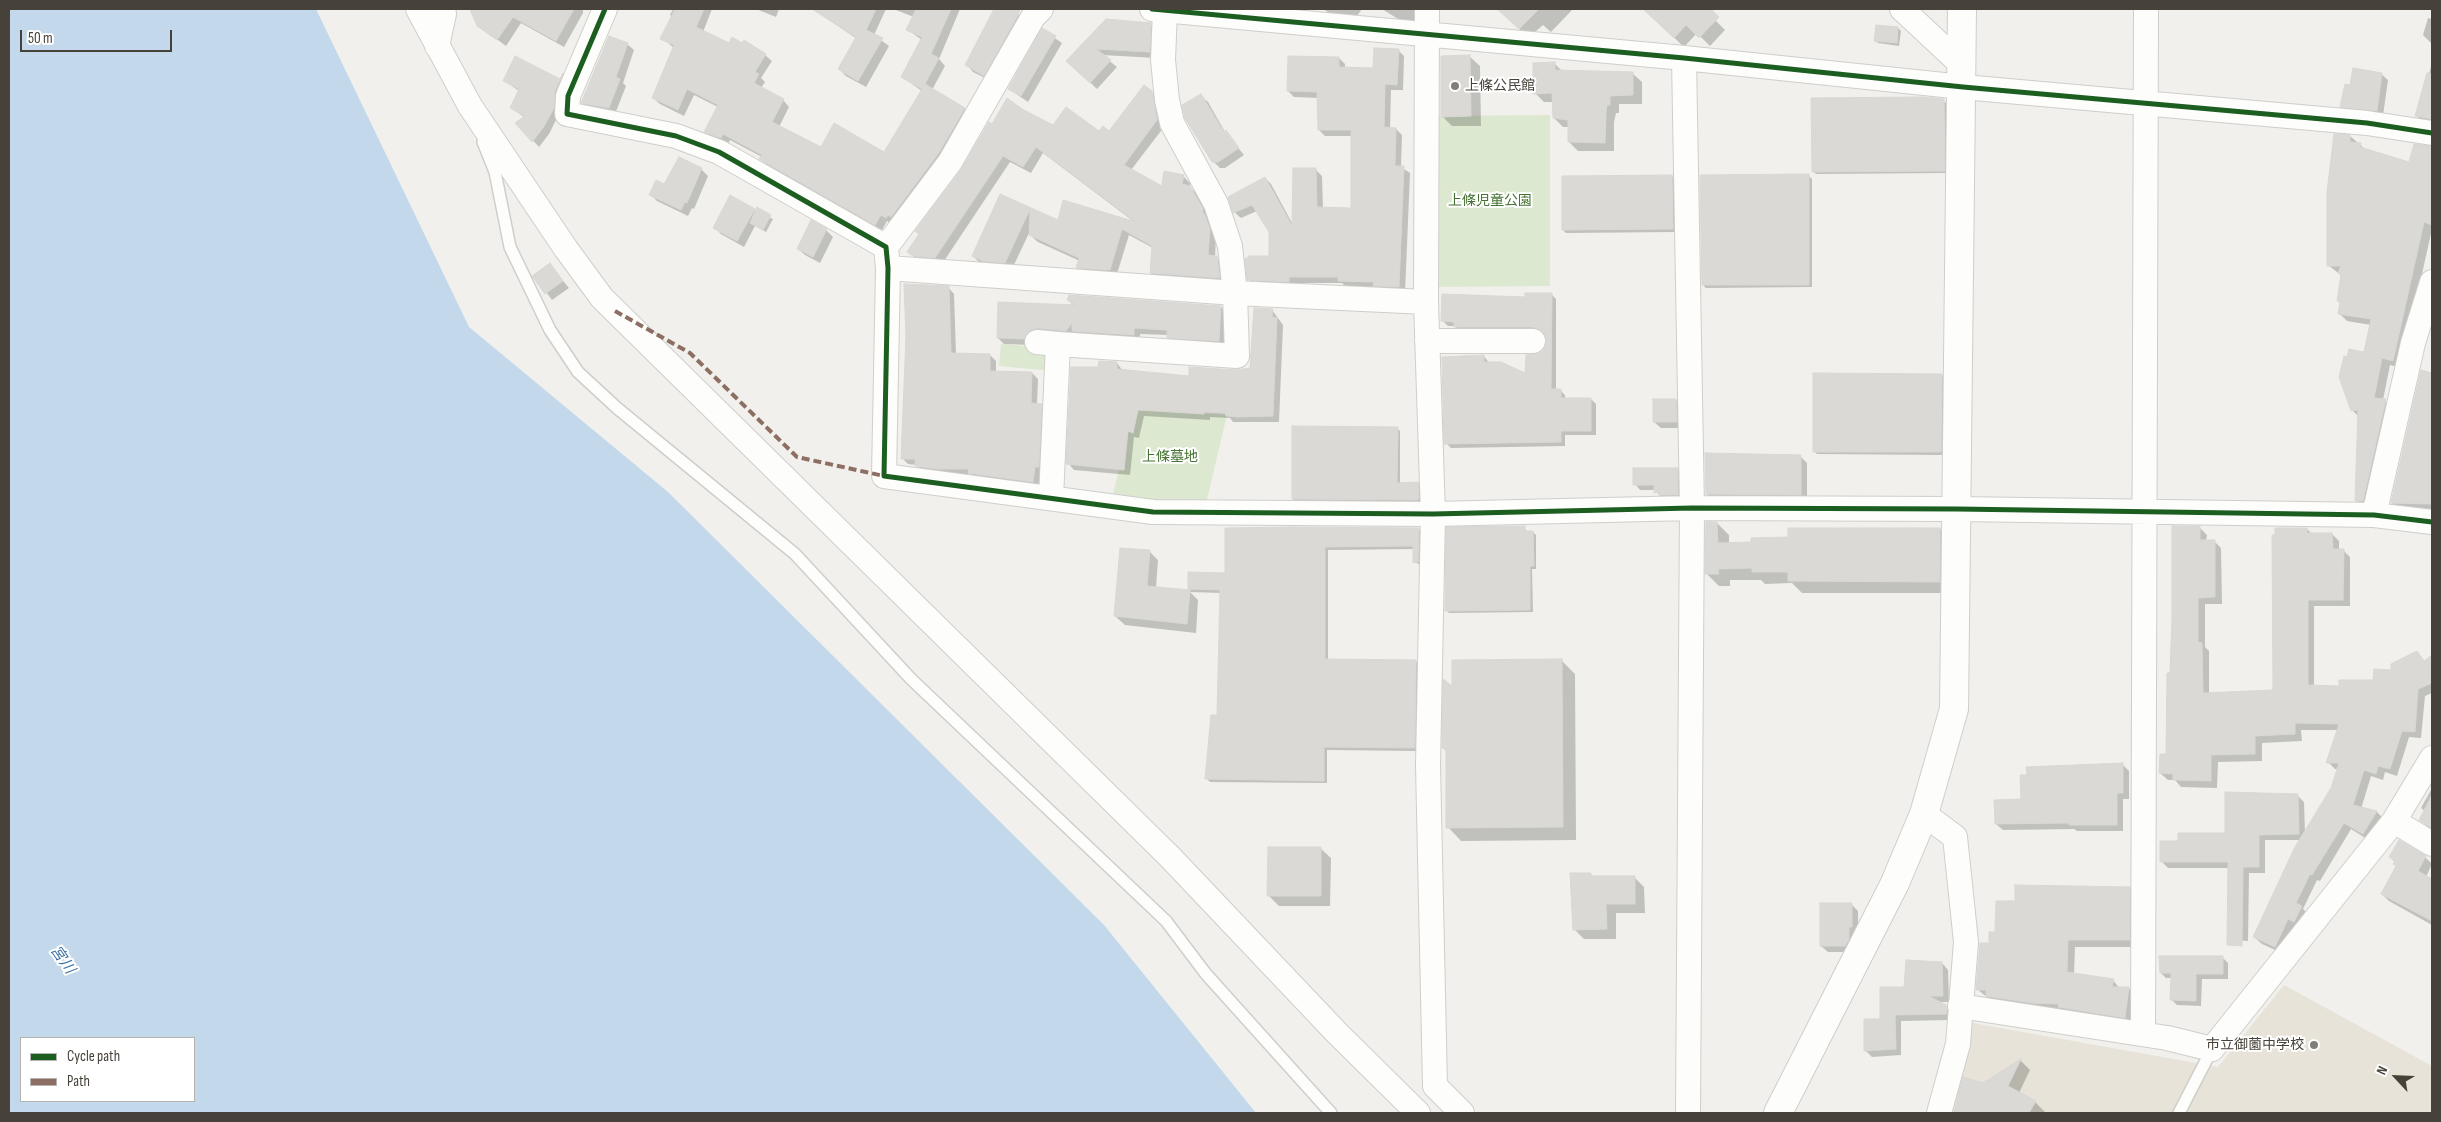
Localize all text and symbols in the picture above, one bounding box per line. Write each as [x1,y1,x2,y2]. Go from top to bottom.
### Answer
scale bar [22,20,175,52]
text: 50 m [28,29,53,48]
place label: 上條公民館 [1465,78,1535,94]
marker: 上條公民館 [1449,80,1461,92]
park label: 上條児童公園 [1448,193,1532,209]
park label: 上條墓地 [1142,449,1198,465]
water label: 宮川 [46,943,78,977]
legend [20,1037,195,1102]
place label: 市立御薗中学校 [2206,1037,2304,1053]
marker: 市立御薗中学校 [2308,1039,2320,1051]
text: Cycle path [67,1047,120,1066]
north arrow [2371,1052,2421,1102]
text: N [2373,1063,2391,1077]
text: Path [67,1072,90,1091]

